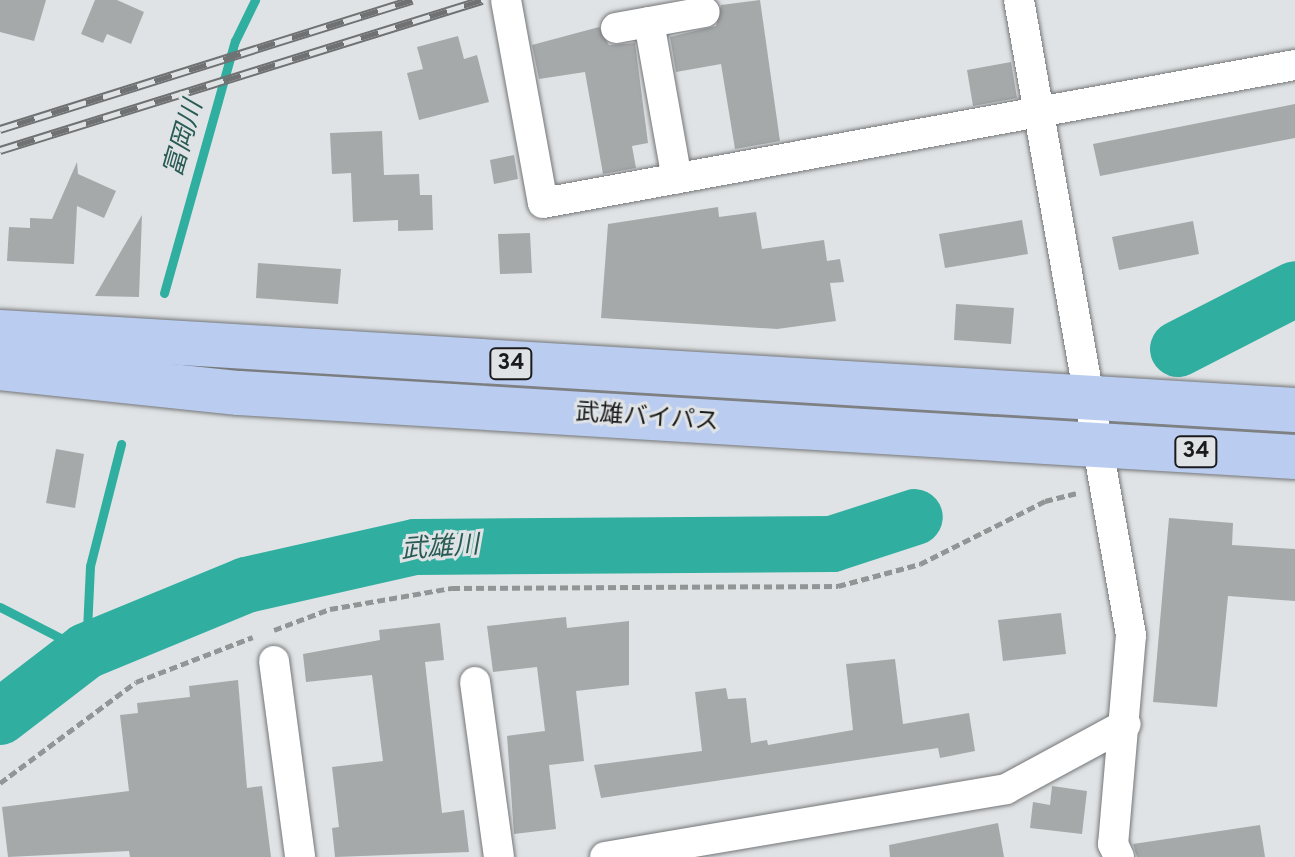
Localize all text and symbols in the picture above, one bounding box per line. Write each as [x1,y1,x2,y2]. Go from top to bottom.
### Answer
water label: 富岡川 [159,97,211,181]
road number: 34 [489,346,533,382]
street label: 武雄バイパス [574,400,720,438]
road number: 34 [1174,434,1218,470]
water label: 武雄川 [400,531,480,567]

